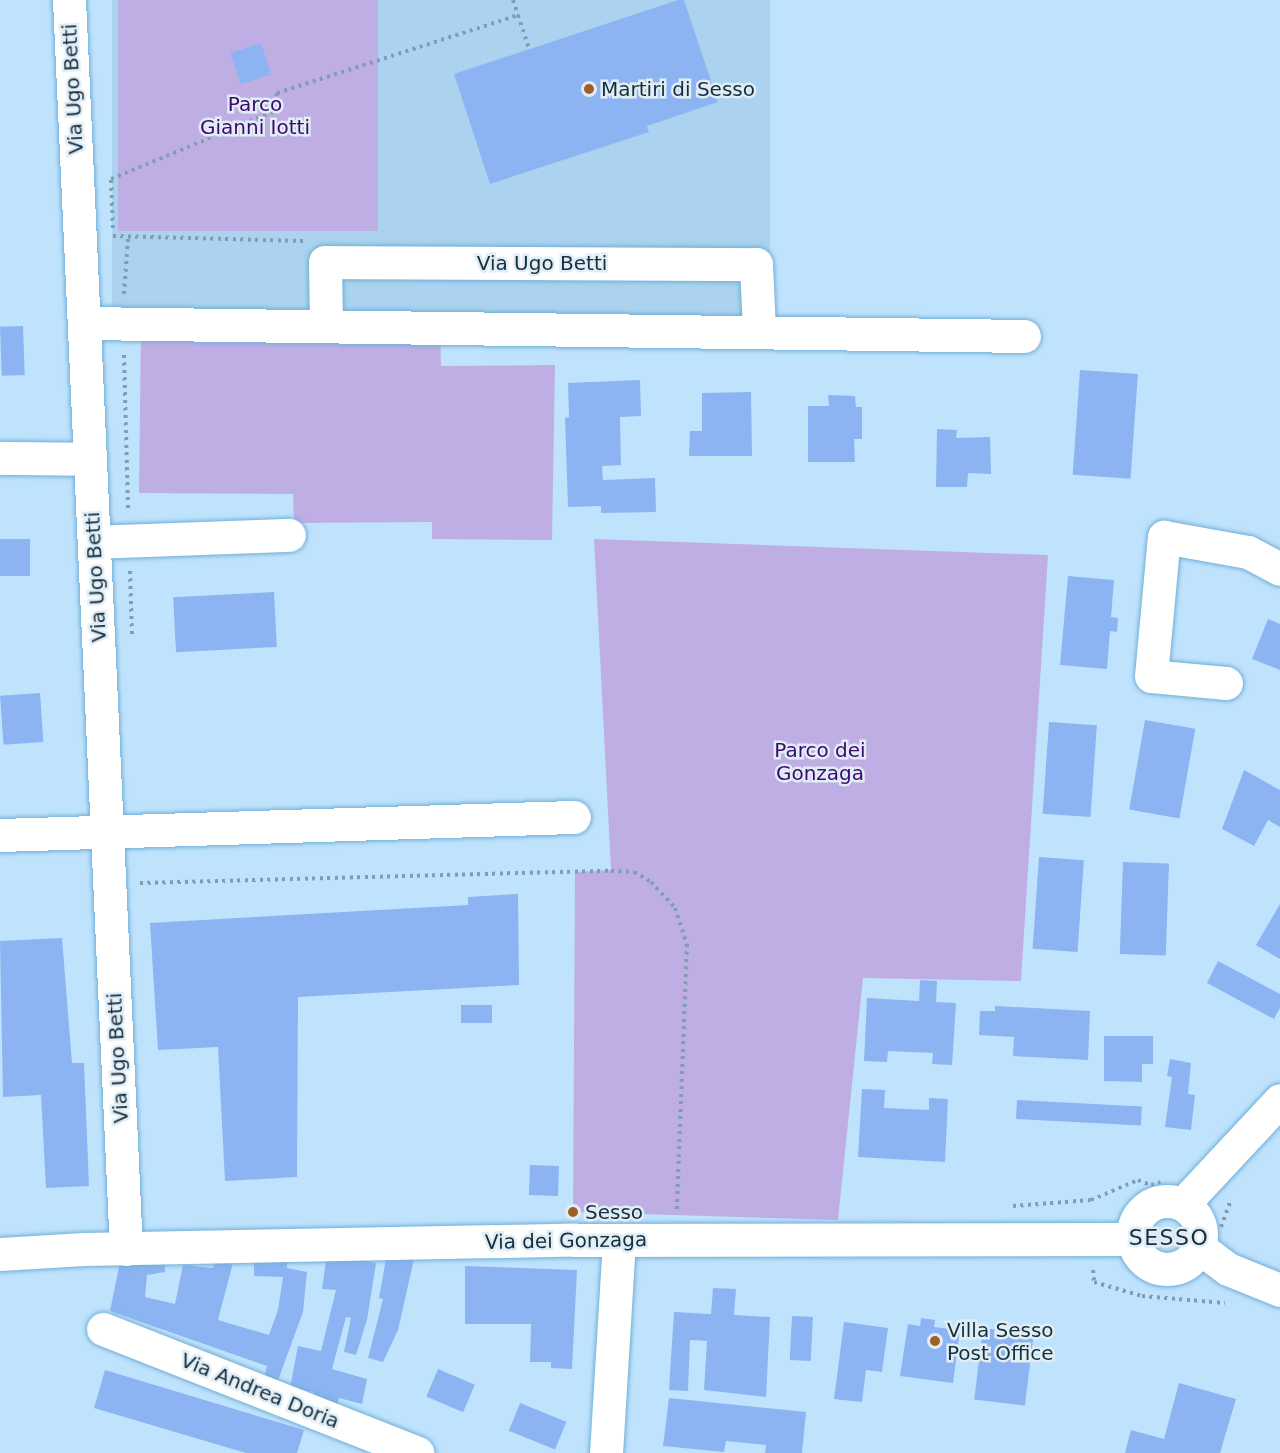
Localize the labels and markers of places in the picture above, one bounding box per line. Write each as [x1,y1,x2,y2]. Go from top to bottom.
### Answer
place label: Martiri di Sesso [601,77,755,101]
marker: Martiri di Sesso [582,82,596,96]
place label: Sesso [585,1200,643,1224]
marker: Sesso [566,1205,580,1219]
place label: Villa Sesso Post Office [947,1318,1054,1365]
marker: Villa Sesso Post Office [928,1334,942,1348]

